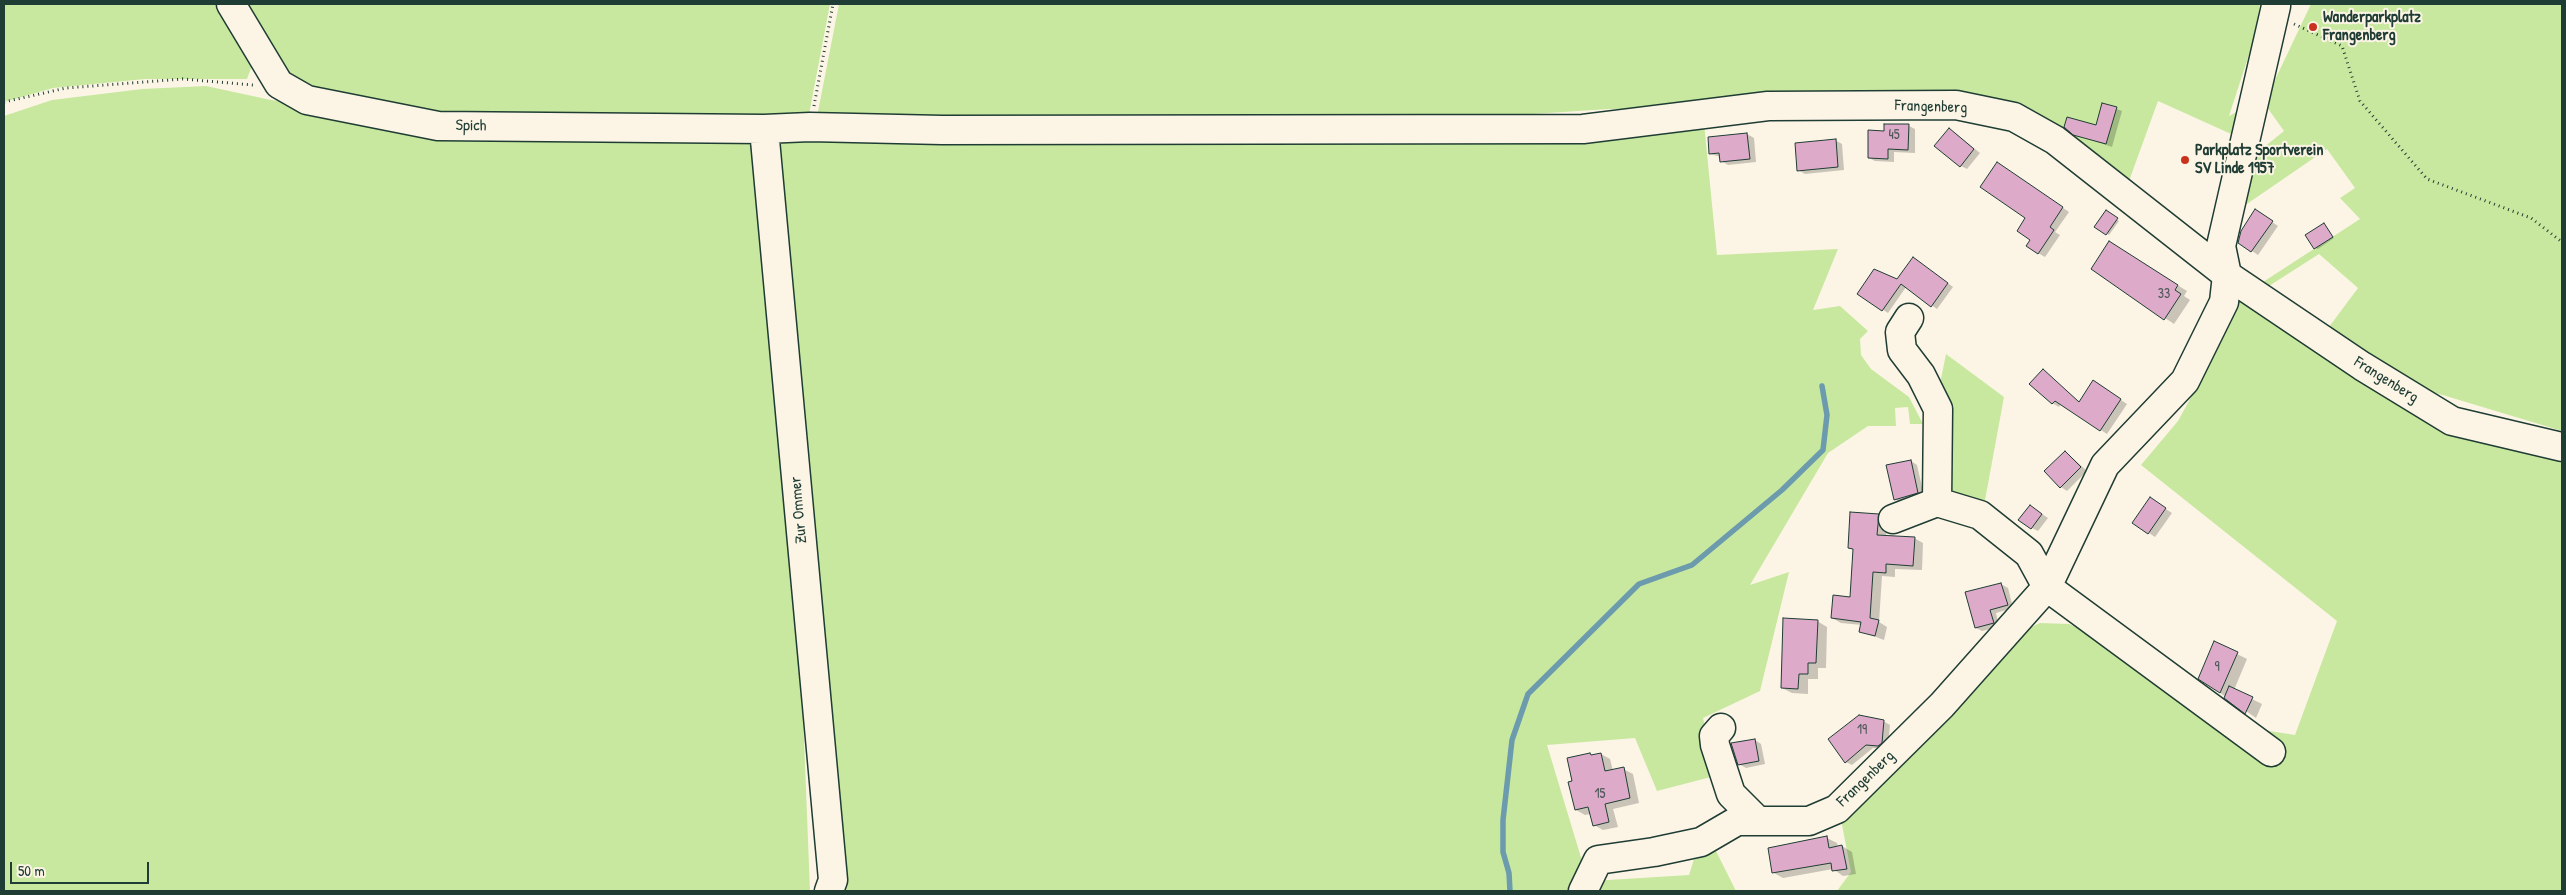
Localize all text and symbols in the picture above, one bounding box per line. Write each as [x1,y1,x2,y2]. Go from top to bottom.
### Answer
place label: Wanderparkplatz Frangenberg [2323,8,2421,46]
marker: Wanderparkplatz Frangenberg [2307,21,2319,33]
street label: Frangenberg [1894,96,1968,118]
street label: Spich [455,116,487,136]
house number: 45 [1888,127,1900,143]
place label: Parkplatz Sportverein SV Linde 1957 [2195,141,2324,179]
marker: Parkplatz Sportverein SV Linde 1957 [2179,154,2191,166]
house number: 33 [2158,286,2170,302]
street label: Frangenberg [2350,353,2422,407]
street label: Zur Ommer [786,476,812,544]
house number: 9 [2214,659,2220,675]
house number: 19 [1857,722,1867,738]
street label: Frangenberg [1833,747,1899,811]
house number: 15 [1594,786,1606,802]
scale bar [12,852,151,884]
text: 50 m [18,860,45,881]

